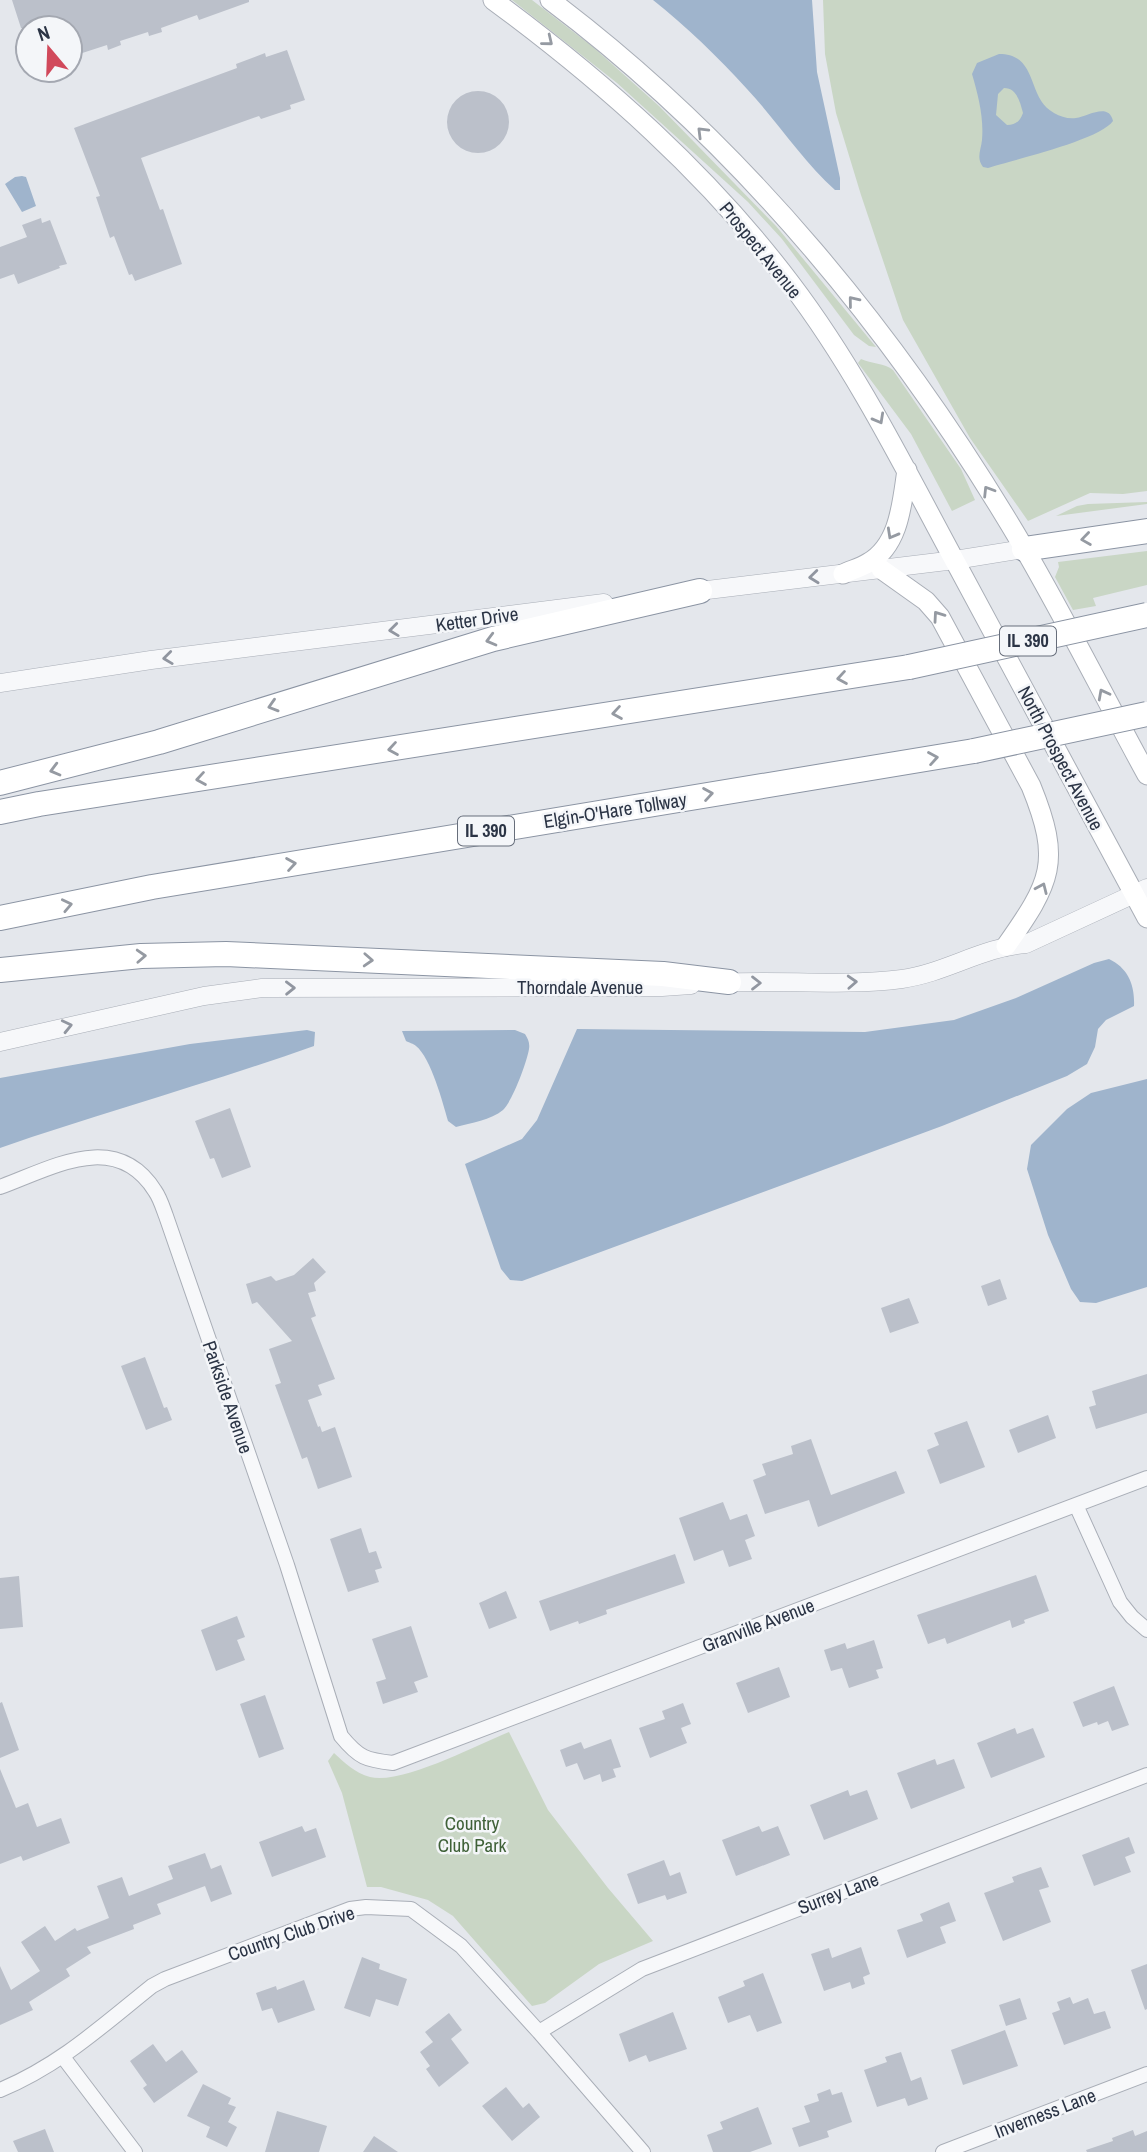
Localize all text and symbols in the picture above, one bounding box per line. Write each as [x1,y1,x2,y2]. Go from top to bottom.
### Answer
north arrow [14,14,84,84]
text: N [34,19,53,47]
one-way arrow [540,33,552,46]
one-way arrow [697,127,710,140]
street label: Prospect Avenue [714,196,808,304]
one-way arrow [849,296,862,308]
one-way arrow [871,412,884,424]
one-way arrow [983,485,996,498]
one-way arrow [887,526,900,539]
one-way arrow [1080,532,1091,547]
one-way arrow [808,569,819,584]
street label: Ketter Drive [434,600,520,638]
one-way arrow [933,611,946,624]
one-way arrow [388,623,399,638]
road number: IL 390 [1000,626,1056,656]
one-way arrow [485,632,497,646]
one-way arrow [162,650,174,665]
one-way arrow [836,670,848,685]
street label: North Prospect Avenue [1012,681,1110,835]
one-way arrow [1098,689,1111,701]
one-way arrow [267,697,279,712]
one-way arrow [611,705,623,720]
one-way arrow [387,741,398,756]
one-way arrow [927,751,939,766]
one-way arrow [49,761,61,776]
one-way arrow [195,771,207,786]
street label: Elgin-O'Hare Tollway [541,786,689,834]
one-way arrow [702,787,714,802]
road number: IL 390 [458,816,514,846]
one-way arrow [285,857,296,872]
one-way arrow [1034,883,1048,895]
one-way arrow [61,898,73,913]
one-way arrow [136,949,147,964]
one-way arrow [363,953,374,968]
street label: Thorndale Avenue [517,974,643,1000]
one-way arrow [847,974,858,989]
one-way arrow [752,975,762,991]
one-way arrow [285,980,296,996]
one-way arrow [60,1020,72,1035]
street label: Parkside Avenue [197,1337,259,1457]
street label: Granville Avenue [698,1592,818,1658]
park label: Country Club Park [438,1810,506,1858]
street label: Surrey Lane [794,1866,882,1920]
street label: Country Club Drive [224,1899,358,1967]
street label: Inverness Lane [991,2082,1099,2144]

